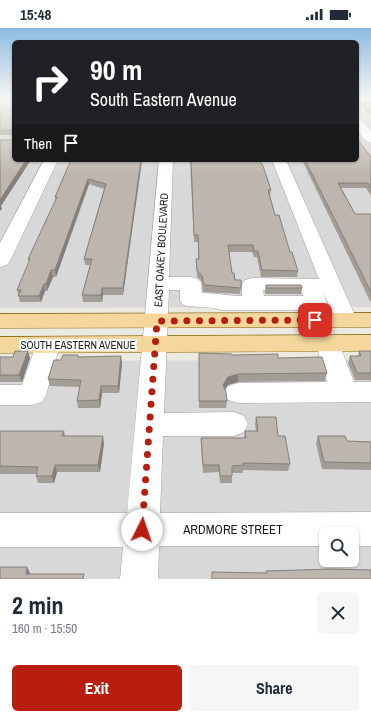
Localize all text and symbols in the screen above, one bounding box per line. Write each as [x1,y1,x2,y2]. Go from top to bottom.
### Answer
text: 15:48 [20,4,51,25]
text: 90 m [90,51,142,89]
icon: right [24,56,76,108]
text: South Eastern Avenue [90,87,237,112]
icon: arrive [60,132,82,154]
text: Then [24,133,52,154]
street label: EAST OAKEY BOULEVARD [151,193,171,307]
pin [298,303,332,337]
icon: arrive [304,309,326,331]
street label: SOUTH EASTERN AVENUE [20,338,136,352]
position arrow [121,509,163,551]
street label: ARDMORE STREET [182,521,283,538]
map controls [319,527,359,567]
button: search [319,527,359,567]
text: 2 min [12,589,63,621]
button: close [317,592,359,634]
text: 160 m · 15:50 [12,620,77,637]
button: Exit [12,665,182,711]
button: Share [190,665,359,711]

